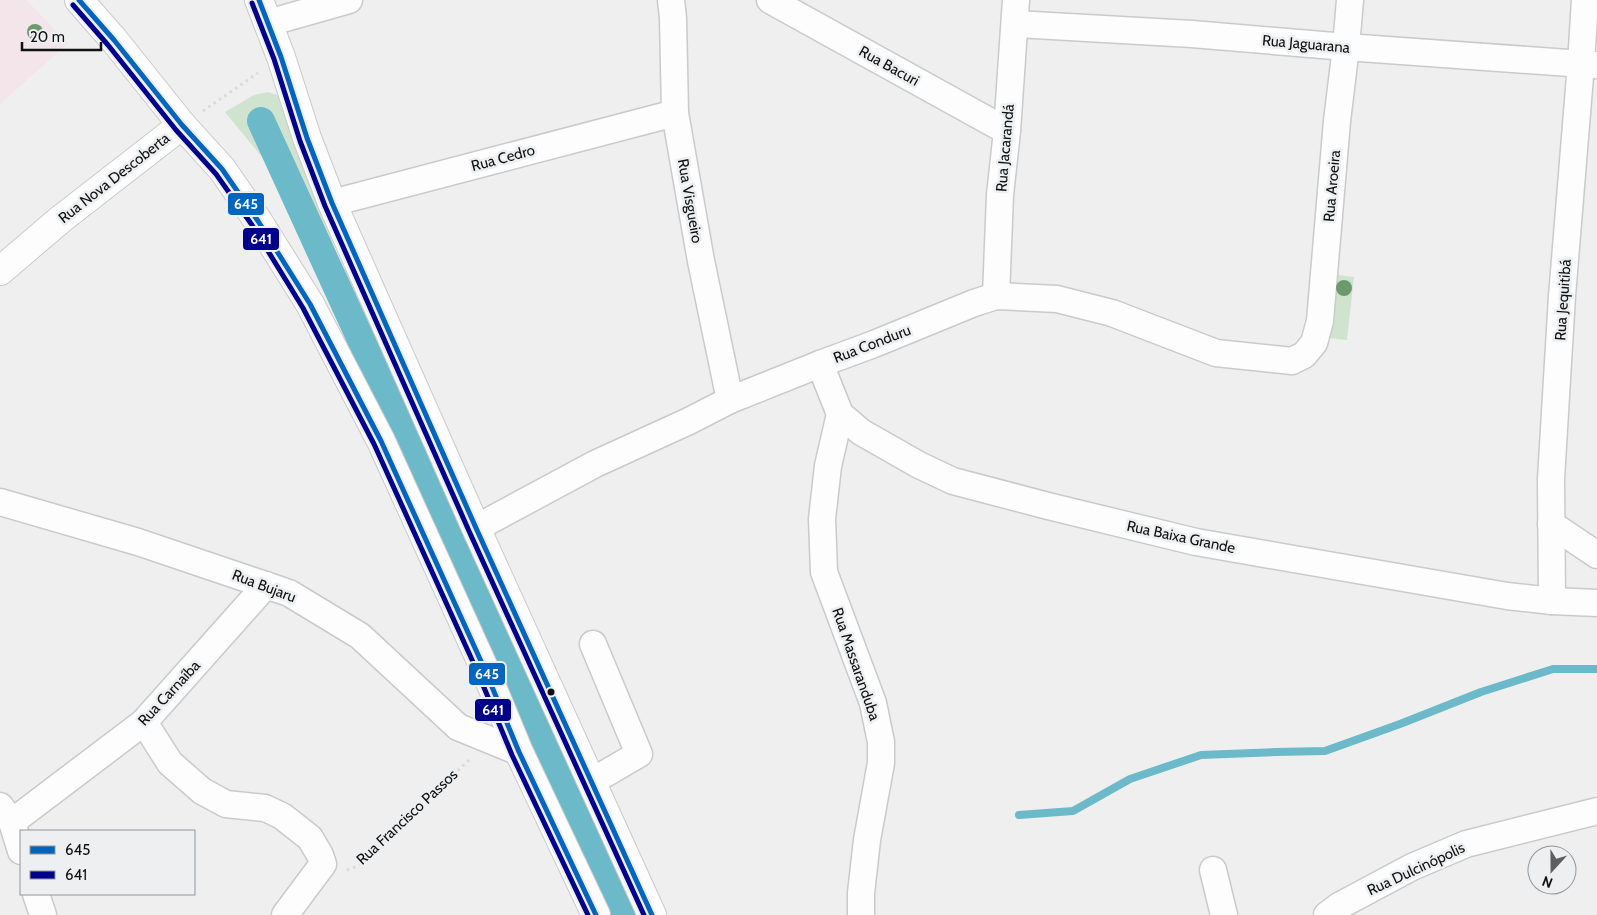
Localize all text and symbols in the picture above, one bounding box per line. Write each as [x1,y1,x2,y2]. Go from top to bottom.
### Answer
scale bar [22,20,101,52]
text: 20 m [30,28,65,46]
street label: Rua Jaguarana [1261,31,1351,57]
street label: Rua Bacuri [856,42,922,90]
street label: Rua Jacarandá [992,103,1018,193]
street label: Rua Nova Descoberta [55,128,174,227]
street label: Rua Cedro [469,141,537,175]
street label: Rua Aroeira [1320,149,1344,223]
street label: Rua Visgueiro [674,157,706,245]
line badge: 645 [227,192,265,216]
text: 645 [234,195,258,213]
line badge: 641 [242,227,280,251]
text: 641 [250,230,272,248]
street label: Rua Jequitibá [1551,258,1575,341]
street label: Rua Conduru [831,321,913,367]
street label: Rua Baixa Grande [1125,517,1237,557]
street label: Rua Bujaru [229,566,299,606]
street label: Rua Massaranduba [828,605,884,724]
street label: Rua Carnaíba [134,656,204,729]
line badge: 645 [468,662,506,686]
text: 645 [475,665,499,683]
unlabelled marker [546,687,556,697]
line badge: 641 [474,698,512,722]
text: 641 [482,701,504,719]
street label: Rua Francisco Passos [353,766,461,868]
legend [20,830,195,895]
street label: Rua Dulcinópolis [1364,839,1468,899]
text: 645 [65,841,90,859]
north arrow [1527,845,1577,895]
text: 641 [65,866,87,884]
text: N [1539,872,1555,892]

